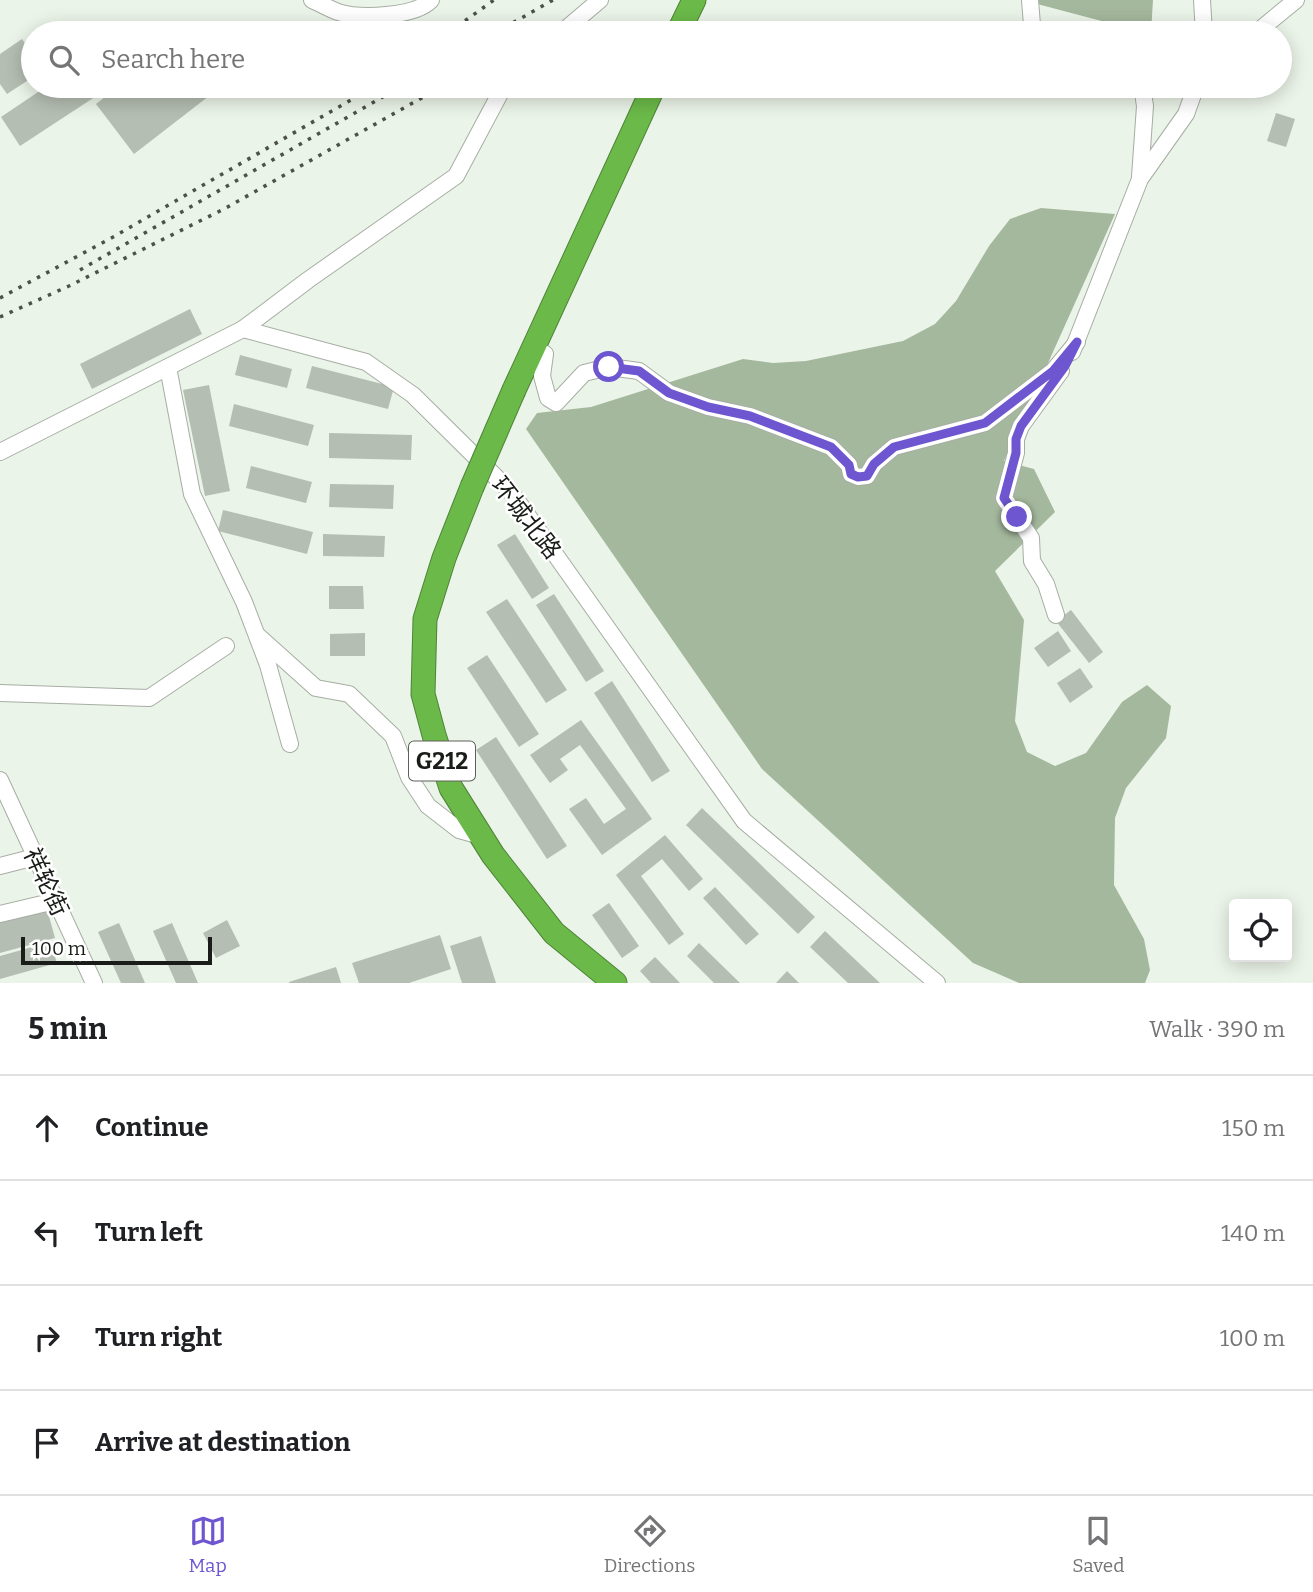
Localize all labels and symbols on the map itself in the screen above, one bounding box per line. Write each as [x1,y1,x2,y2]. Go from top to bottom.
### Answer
route start [593,351,624,382]
street label: 环城北路 [485,472,567,564]
route end [1001,501,1032,532]
road number: G212 [409,741,475,780]
street label: 祥轮街 [18,843,74,921]
scale bar [21,934,212,966]

